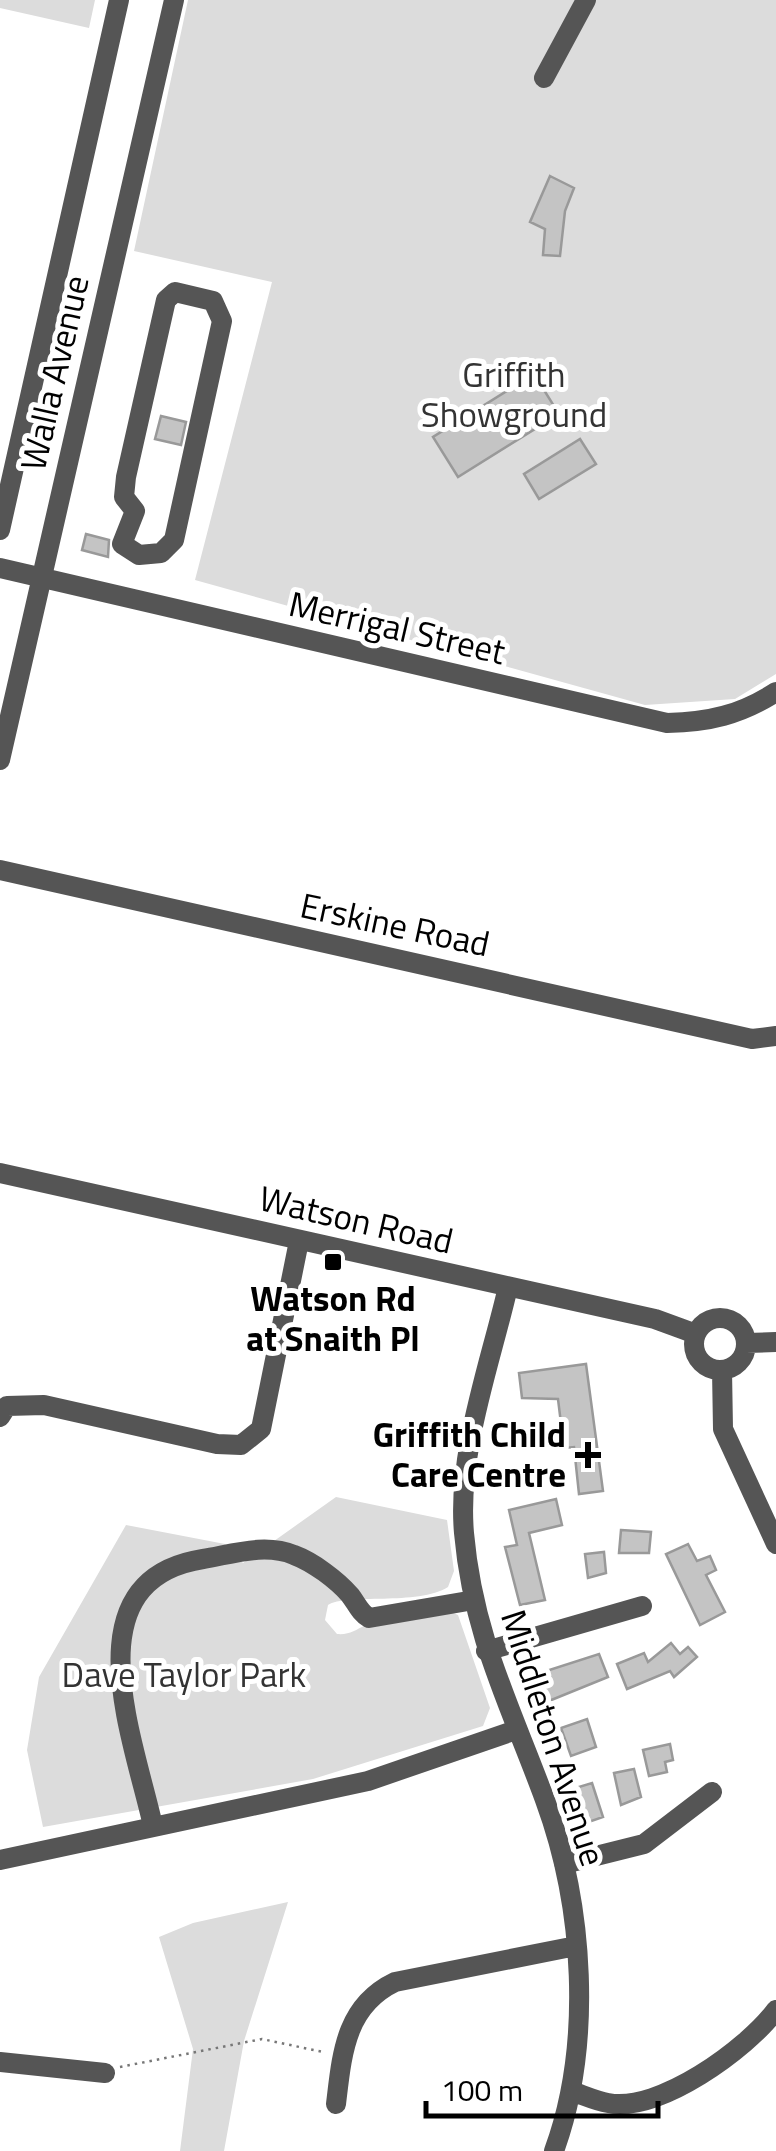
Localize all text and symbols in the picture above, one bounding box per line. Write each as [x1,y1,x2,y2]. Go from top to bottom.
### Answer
street label: Walla Avenue [5,270,103,476]
park label: Griffith Showground [421,347,607,441]
street label: Merrigal Street [284,576,511,678]
street label: Erskine Road [296,878,495,970]
street label: Watson Road [254,1171,458,1268]
marker: Watson Rd at Snaith Pl [322,1251,344,1273]
place label: Watson Rd at Snaith Pl [246,1271,420,1365]
place label: Griffith Child Care Centre [373,1407,566,1501]
marker: Griffith Child Care Centre [575,1442,601,1468]
street label: Middleton Avenue [487,1603,621,1873]
park label: Dave Taylor Park [62,1647,307,1701]
scale bar [426,2056,658,2118]
text: 100 m [441,2067,523,2113]

